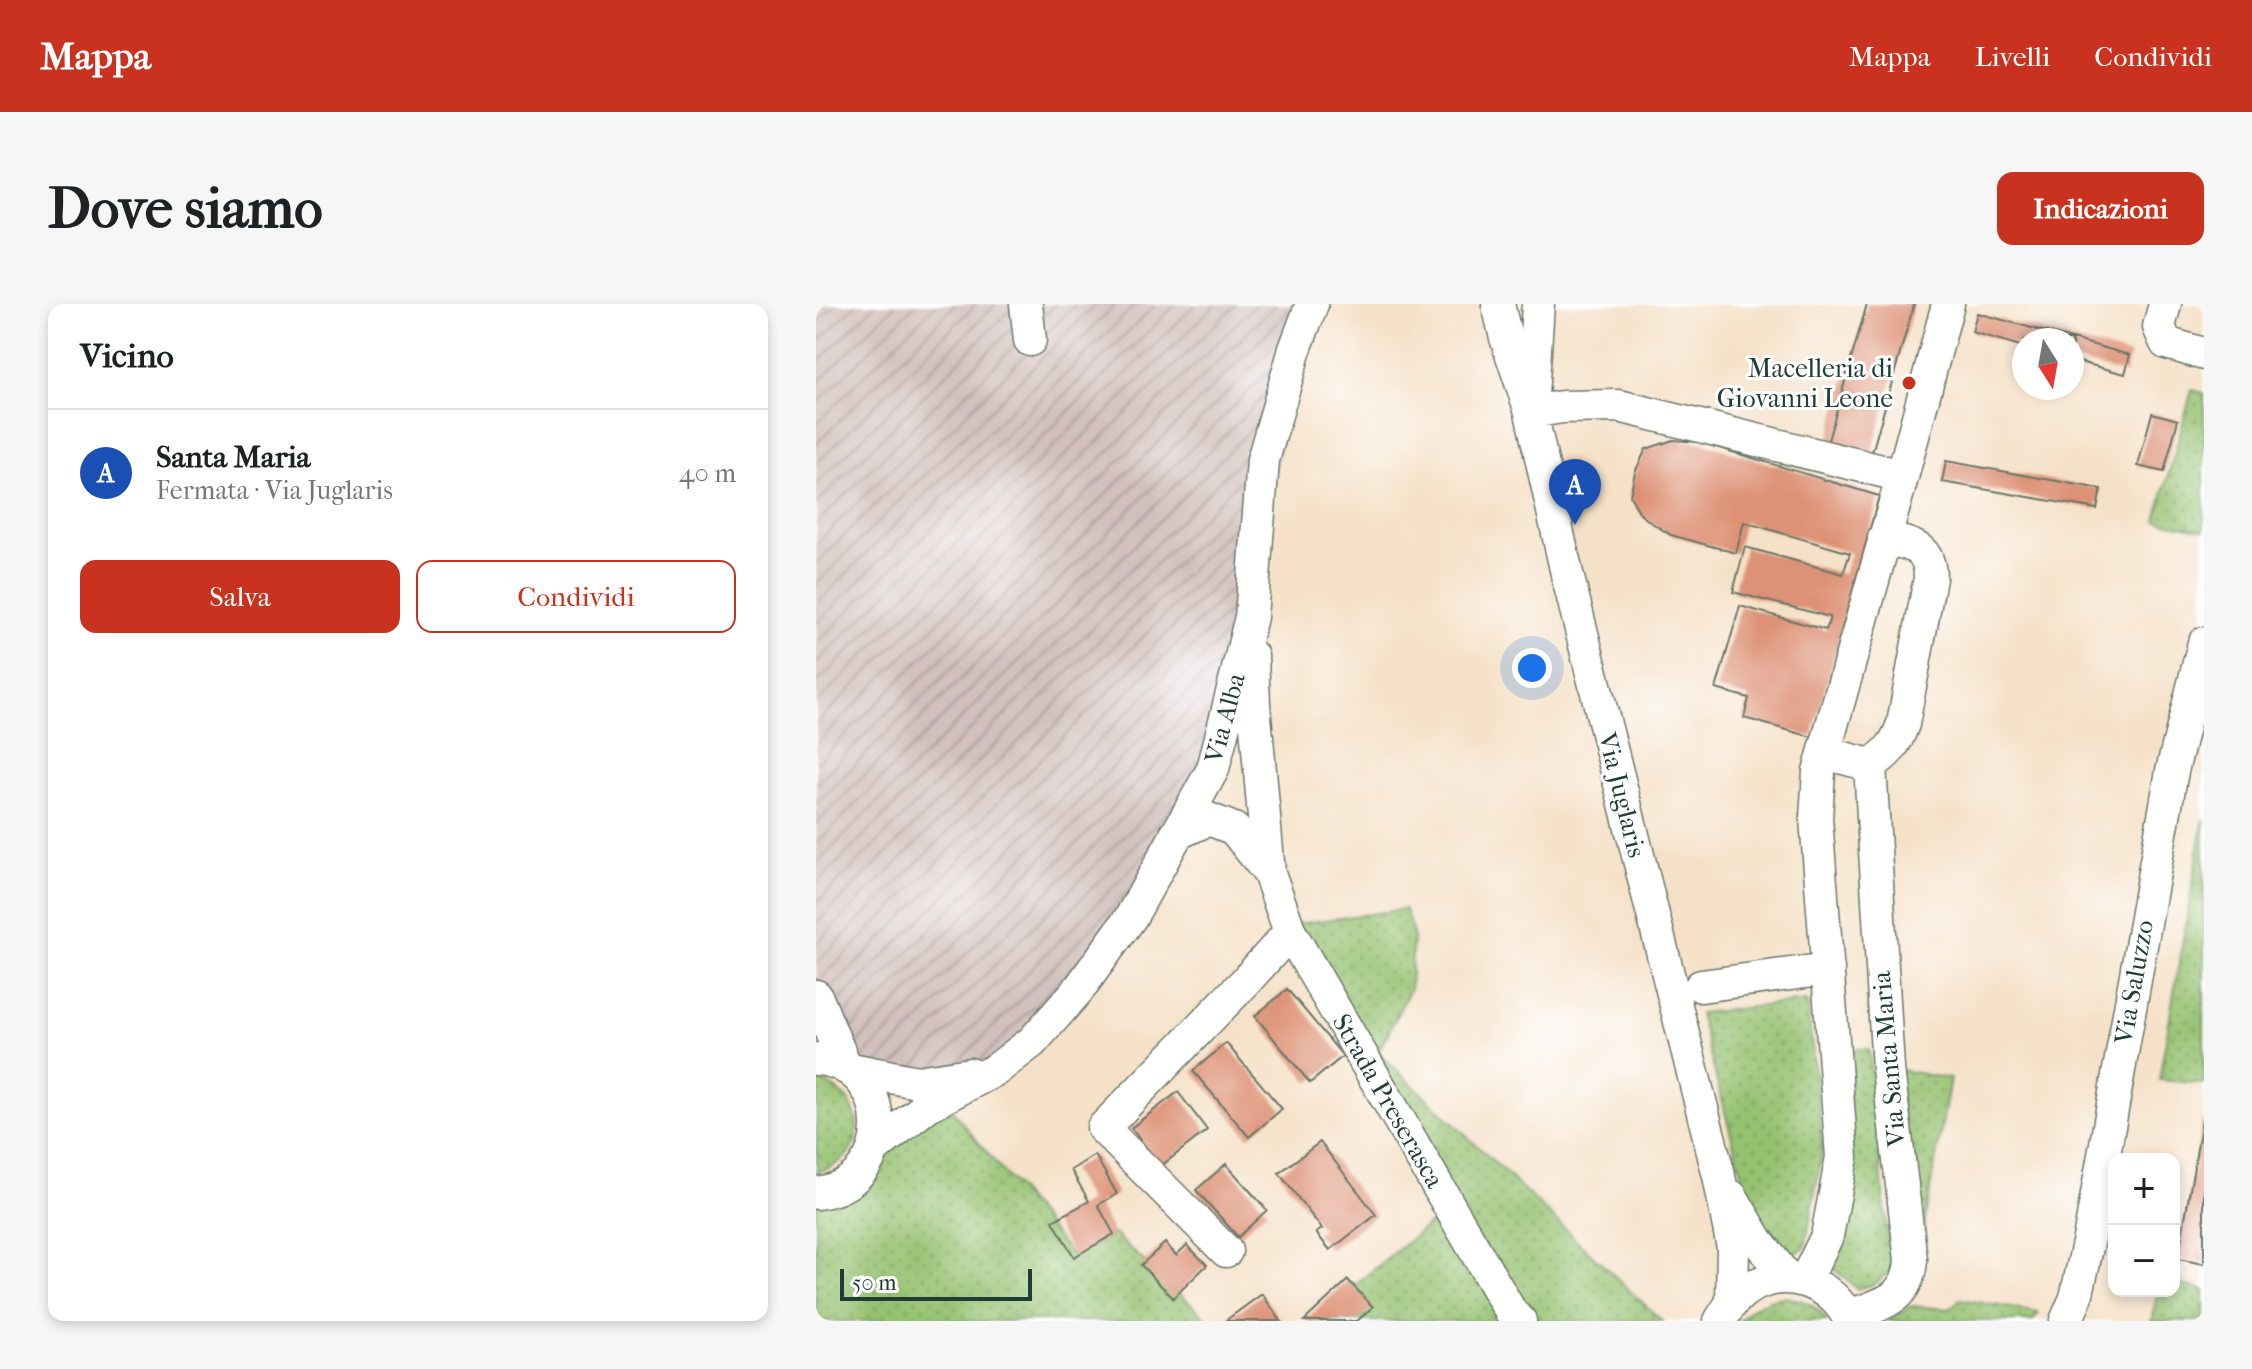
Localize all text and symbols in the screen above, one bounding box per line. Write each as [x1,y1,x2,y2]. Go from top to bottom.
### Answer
text: Mappa [40,34,151,79]
text: Mappa [1849,40,1931,73]
text: Livelli [1975,40,2050,73]
text: Condividi [2094,40,2212,73]
button: Indicazioni [1997,172,2204,245]
text: Dove siamo [48,176,323,241]
north arrow [2012,328,2084,400]
text: Vicino [80,336,174,376]
place label: Macelleria di Giovanni Leone [1717,353,1893,414]
marker: Macelleria di Giovanni Leone [1900,374,1918,392]
text: Santa Maria [156,440,310,475]
text: A [98,458,114,489]
text: 40 m [679,458,736,489]
pin: A [1549,459,1601,525]
text: Fermata · Via Juglaris [156,475,393,506]
button: Salva [80,560,400,633]
button: Condividi [416,560,736,633]
your location [1512,648,1552,688]
street label: Via Alba [1198,669,1252,767]
street label: Via Juglaris [1591,728,1652,861]
street label: Via Saluzzo [2108,917,2160,1047]
street label: Via Santa Maria [1866,969,1912,1149]
street label: Strada Preserasca [1326,1009,1451,1194]
map controls [2108,1153,2180,1297]
button: + [2108,1153,2180,1225]
button: − [2108,1225,2180,1297]
scale bar [840,1265,1032,1301]
text: 50 m [852,1270,897,1296]

